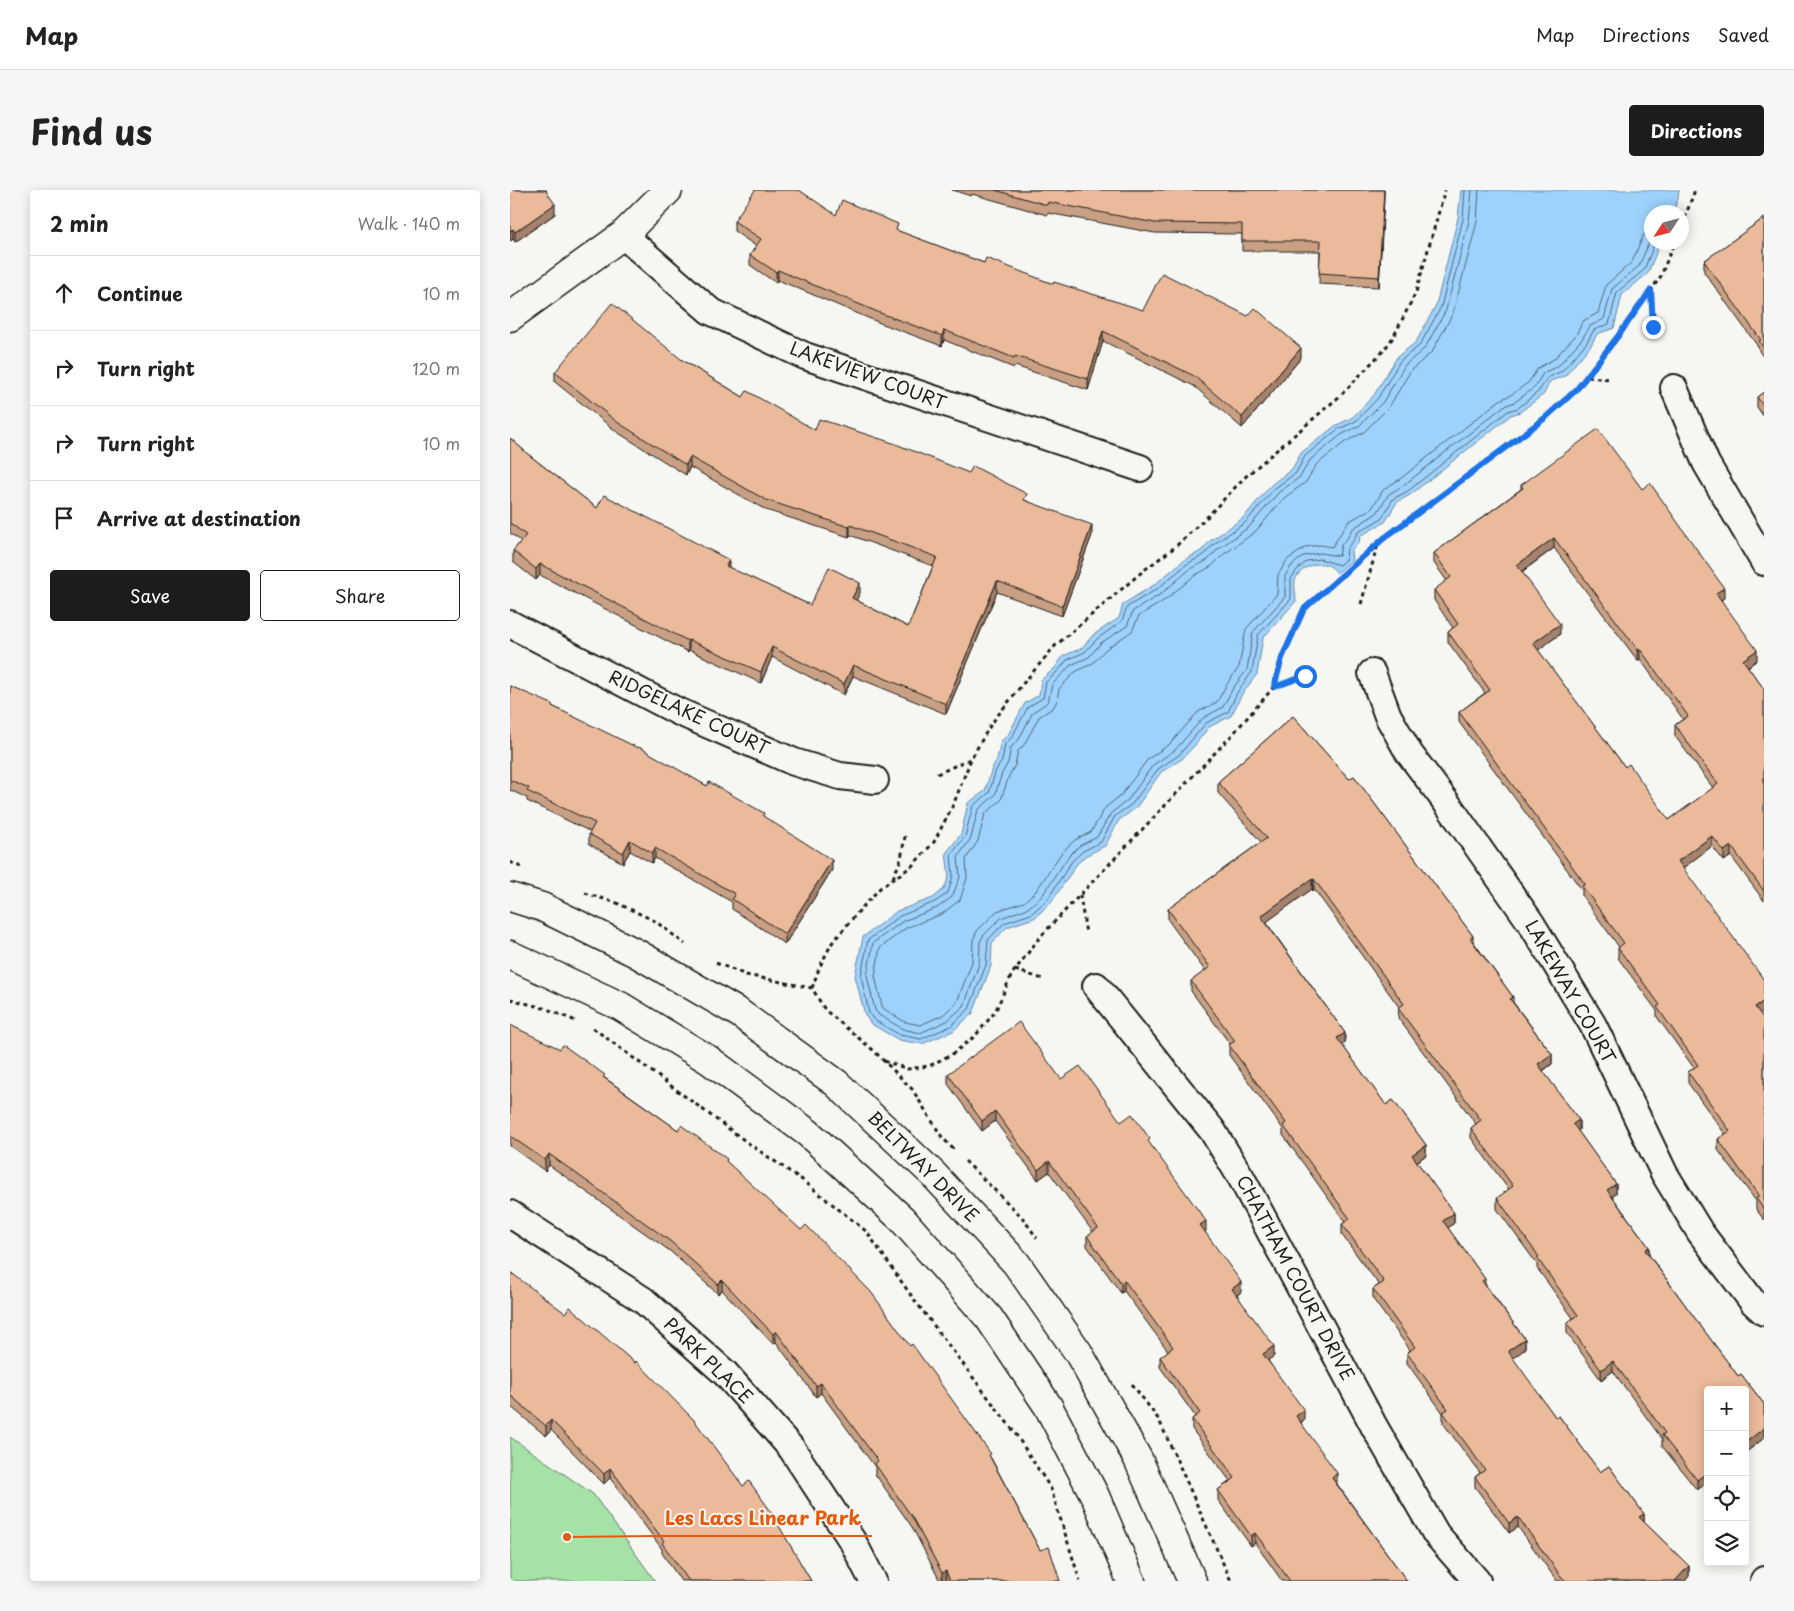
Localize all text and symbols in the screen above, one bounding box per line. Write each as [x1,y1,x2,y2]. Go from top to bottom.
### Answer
text: Map [25,17,78,53]
text: Map [1536,21,1574,48]
text: Directions [1602,21,1690,48]
text: Saved [1718,21,1769,48]
text: Find us [30,104,152,157]
button: Directions [1629,105,1764,156]
north arrow [1644,205,1689,250]
text: 2 min [50,207,109,239]
text: Walk · 140 m [358,211,460,235]
icon: ahead [50,279,78,307]
text: Continue [97,279,183,307]
text: 10 m [423,281,460,305]
route end [1642,316,1665,339]
street label: LAKEVIEW COURT [786,334,951,416]
icon: right [50,354,78,382]
text: Turn right [97,354,195,382]
text: 120 m [413,356,460,380]
icon: right [50,429,78,457]
text: Turn right [97,429,195,457]
text: 10 m [423,431,460,455]
icon: arrive [50,504,78,532]
text: Arrive at destination [97,504,301,532]
button: Save [50,570,250,621]
button: Share [260,570,460,621]
street label: RIDGELAKE COURT [605,662,775,761]
route start [1294,665,1317,688]
street label: LAKEWAY COURT [1519,914,1624,1069]
street label: BELTWAY DRIVE [862,1104,986,1228]
street label: CHATHAM COURT DRIVE [1231,1170,1362,1385]
street label: PARK PLACE [658,1310,760,1409]
map controls [1704,1386,1749,1566]
button: + [1704,1386,1749,1431]
button: − [1704,1431,1749,1476]
button: locate [1704,1476,1749,1521]
callout: Les Lacs Linear Park [653,1502,872,1536]
text: Les Lacs Linear Park [665,1503,861,1531]
button: layers [1704,1521,1749,1566]

